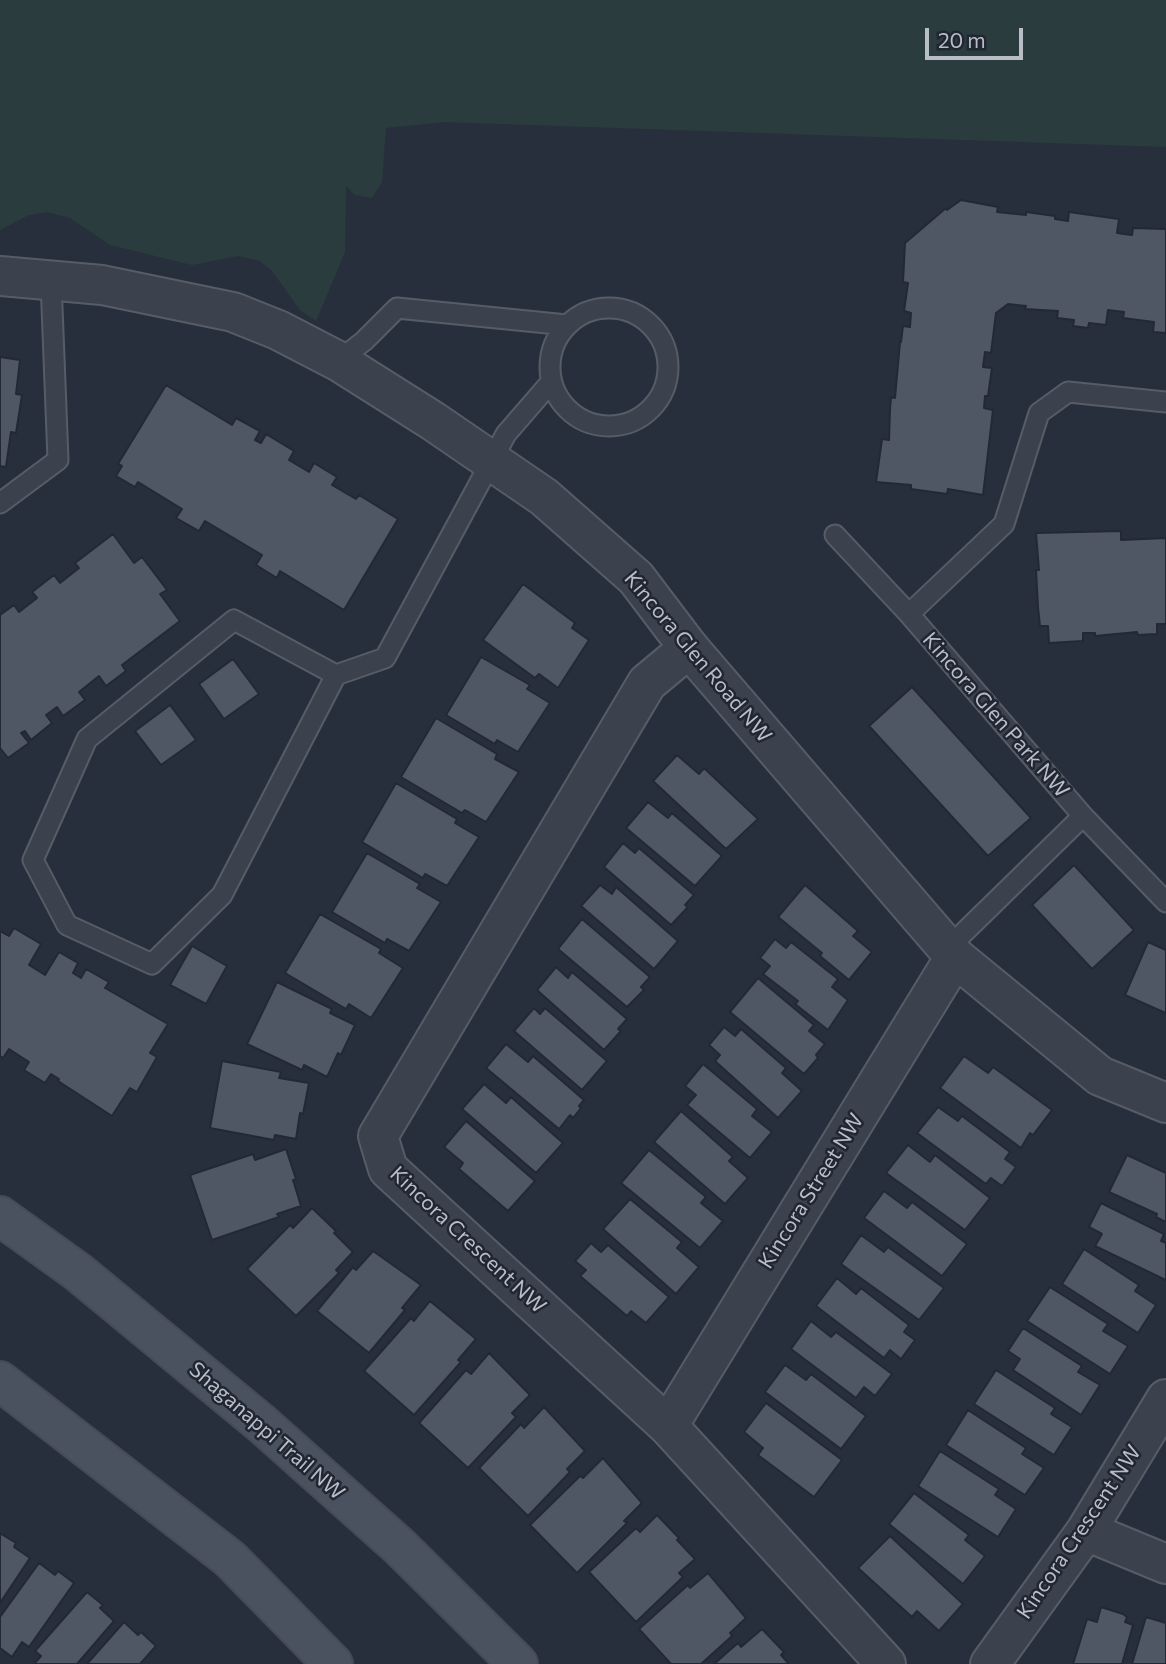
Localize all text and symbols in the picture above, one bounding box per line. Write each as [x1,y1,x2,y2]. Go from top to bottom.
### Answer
scale bar [928,14,1026,58]
text: 20 m [938,27,986,52]
street label: Kincora Glen Road NW [619,566,777,748]
street label: Kincora Glen Park NW [917,627,1075,803]
street label: Kincora Street NW [753,1109,869,1273]
street label: Kincora Crescent NW [385,1161,551,1319]
street label: Shaganappi Trail NW [184,1357,350,1505]
street label: Kincora Crescent NW [1011,1440,1147,1624]

